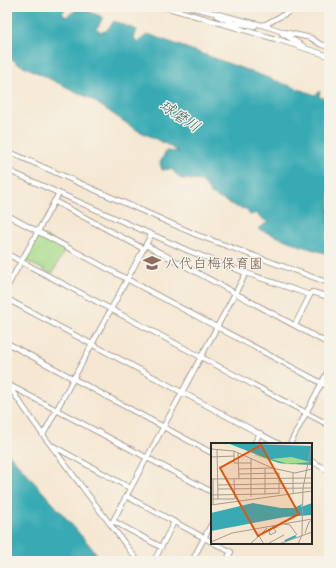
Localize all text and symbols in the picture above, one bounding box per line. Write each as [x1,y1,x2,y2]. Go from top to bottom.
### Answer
water label: 球磨川 [156,96,204,136]
school or university icon: 八代白梅保育園 [142,253,162,273]
place label: 八代白梅保育園 [165,255,263,272]
inset map [211,443,312,544]

